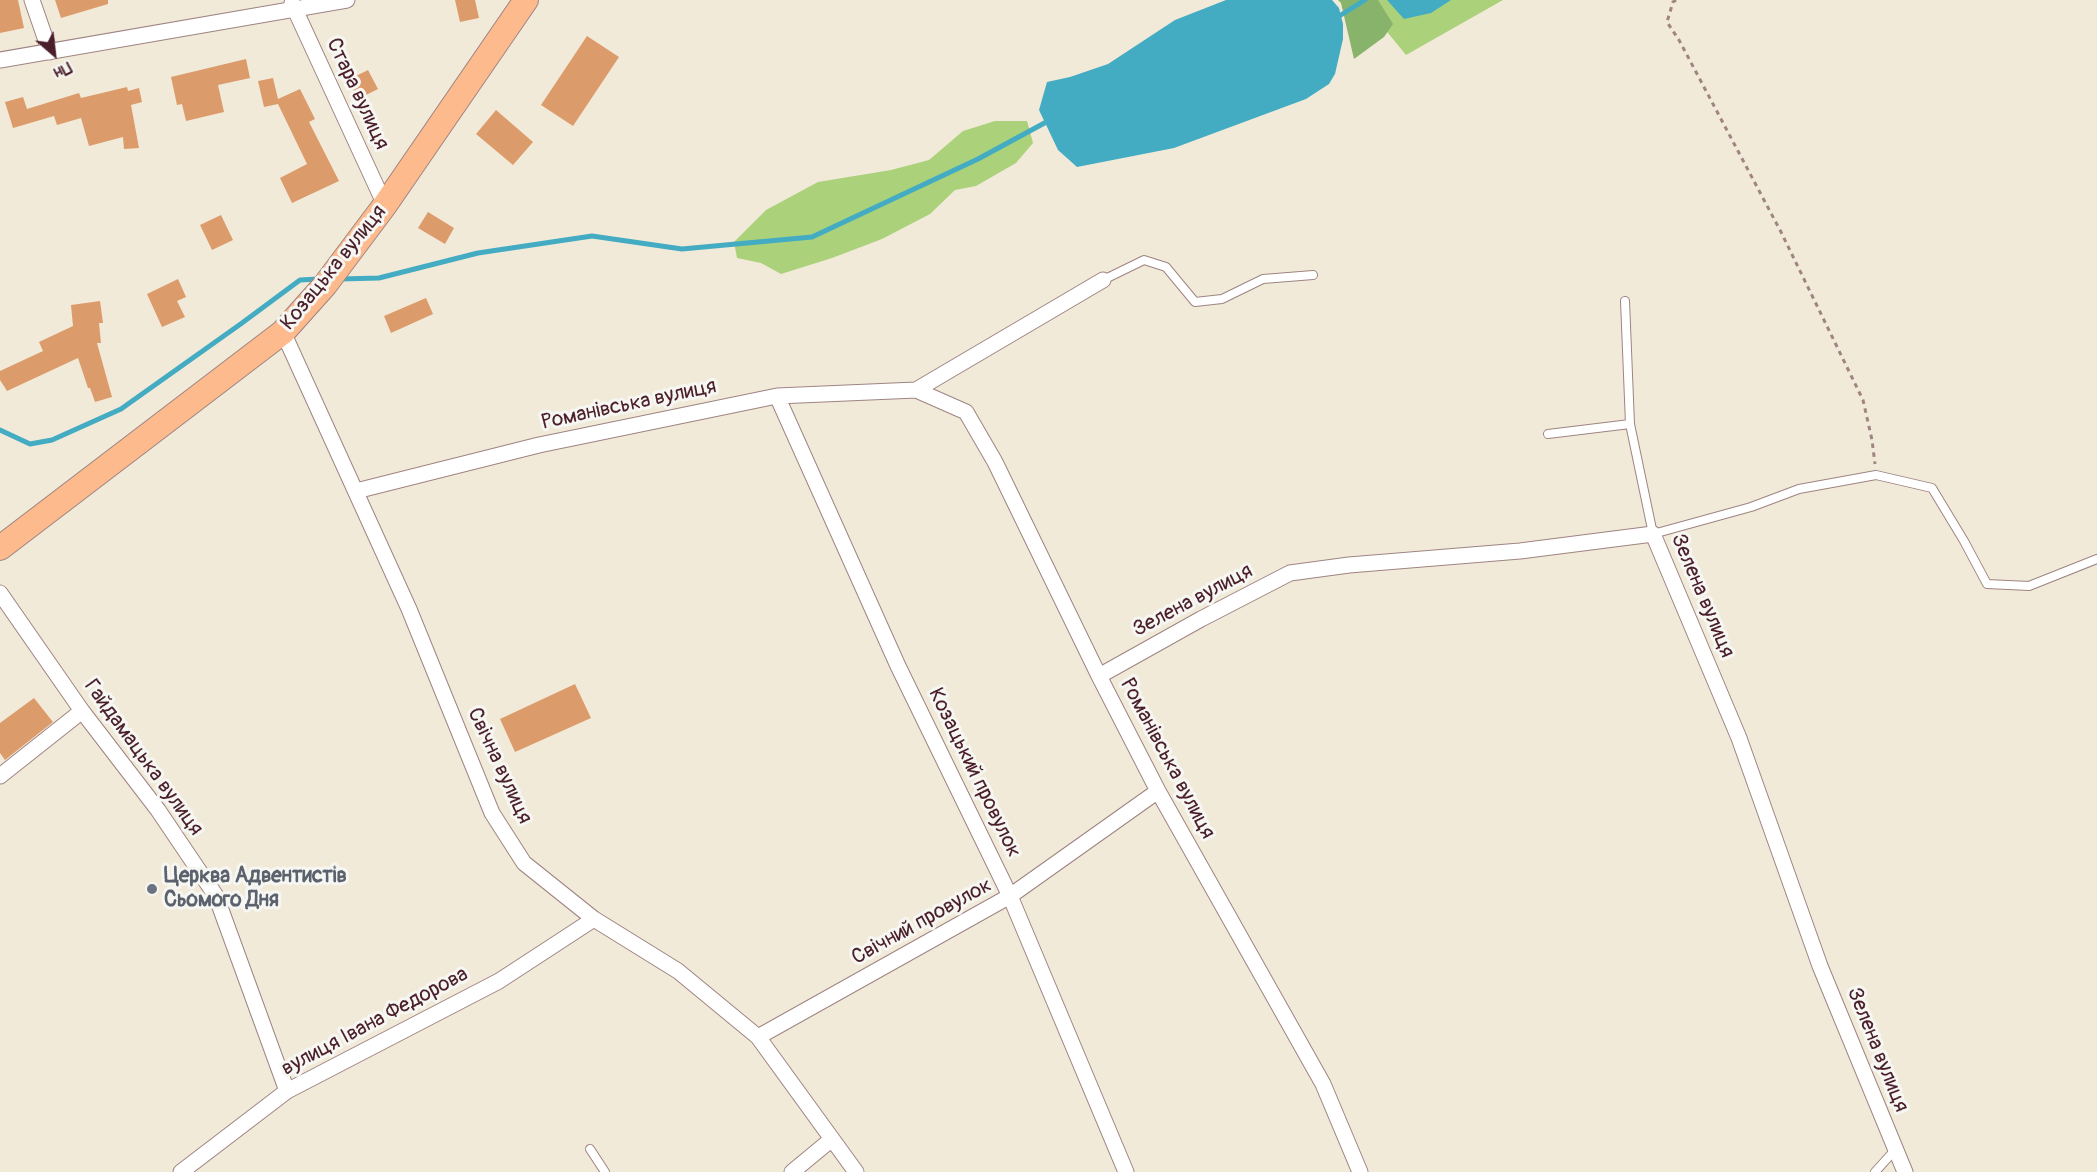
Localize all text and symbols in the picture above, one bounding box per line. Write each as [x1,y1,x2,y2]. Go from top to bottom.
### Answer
north arrow [24,24,84,84]
street label: Стара вулиця [320,34,394,154]
text: Пн [50,57,75,83]
street label: Козацька вулиця [276,200,392,336]
street label: Романівська вулиця [539,374,719,436]
street label: Зелена вулиця [1665,530,1739,662]
street label: Зелена вулиця [1129,559,1257,643]
street label: Романівська вулиця [1114,674,1220,844]
street label: Гайдамацька вулиця [78,675,208,841]
street label: Козацький провулок [922,684,1026,862]
street label: Свічна вулиця [461,704,537,828]
place label: Церква Адвентистiв Сьомого Дня [164,864,347,914]
street label: Свічний провулок [847,873,997,971]
marker: Церква Адвентистiв Сьомого Дня [145,882,159,896]
street label: вулиця Івана Федорова [277,962,473,1082]
street label: Зелена вулиця [1841,984,1913,1116]

